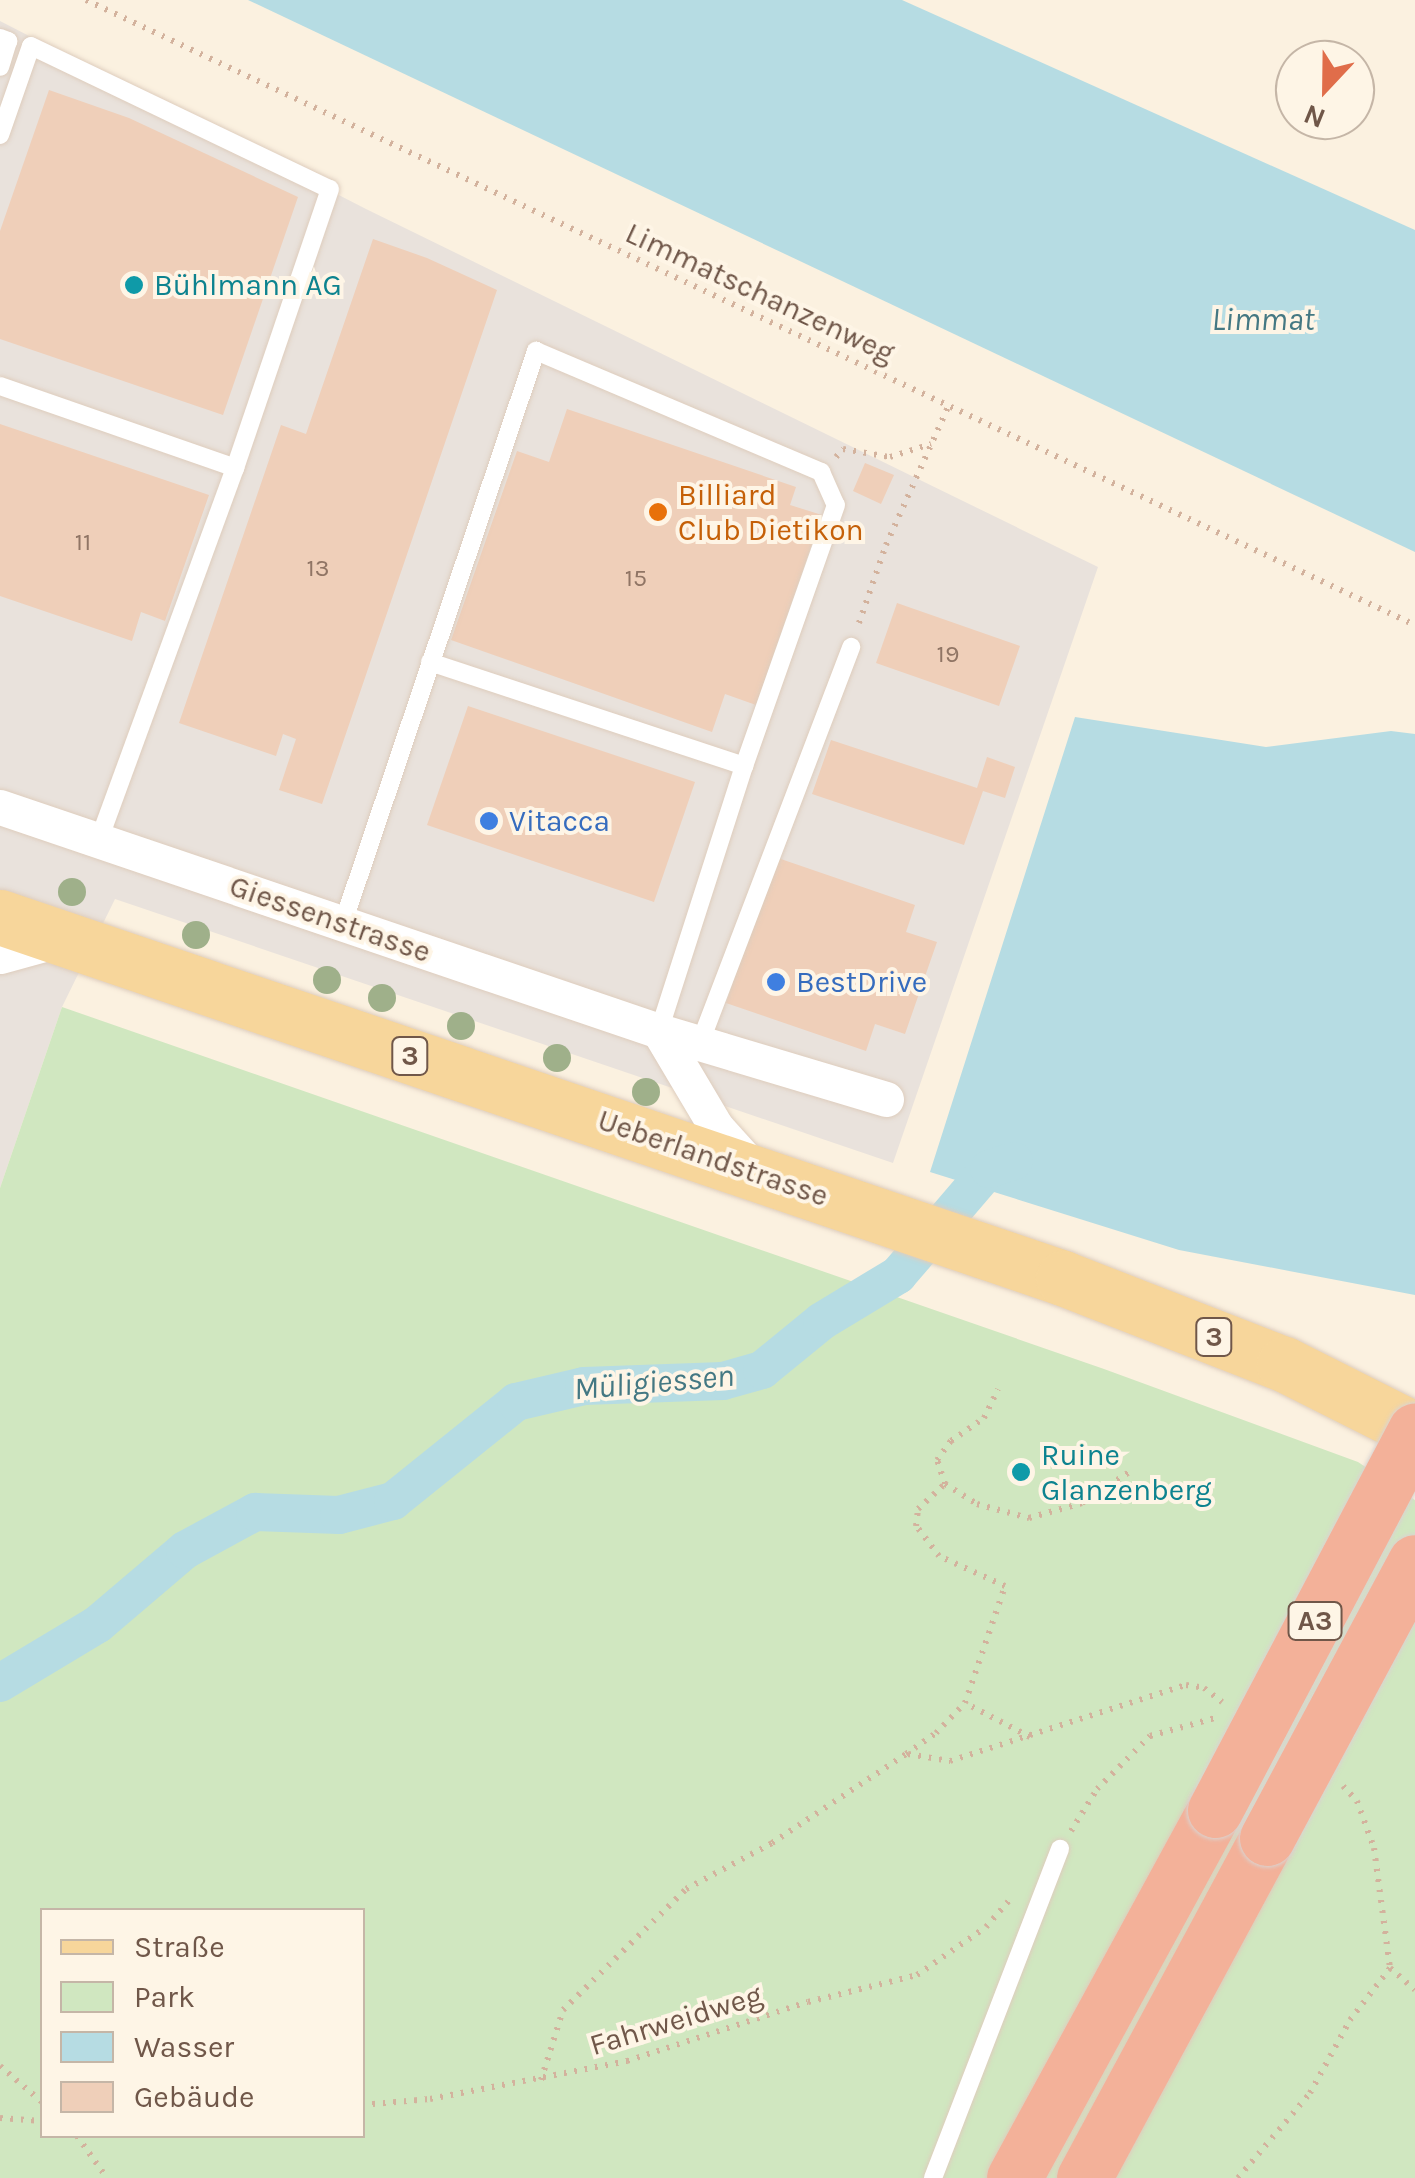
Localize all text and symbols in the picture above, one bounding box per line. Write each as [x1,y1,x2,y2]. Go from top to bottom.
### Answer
north arrow [1275,40,1375,140]
text: N [1299,97,1330,135]
street label: Limmatschanzenweg [620,215,900,371]
place label: Bühlmann AG [154,267,342,303]
marker: Bühlmann AG [123,274,145,296]
water label: Limmat [1212,301,1314,339]
place label: Billiard Club Dietikon [678,477,864,548]
marker: Billiard Club Dietikon [647,501,669,523]
house number: 11 [75,527,91,557]
house number: 13 [306,553,330,583]
house number: 15 [625,563,647,593]
house number: 19 [937,639,959,669]
place label: Vitacca [509,803,610,839]
marker: Vitacca [478,810,500,832]
street label: Giessenstrasse [225,868,435,970]
place label: BestDrive [796,964,927,1000]
marker: BestDrive [765,971,787,993]
road number: 3 [390,1033,430,1079]
street label: Ueberlandstrasse [593,1102,833,1214]
road number: 3 [1194,1314,1234,1360]
water label: Müligiessen [572,1357,736,1409]
place label: Ruine Glanzenberg [1041,1437,1212,1508]
marker: Ruine Glanzenberg [1010,1461,1032,1483]
road number: A3 [1288,1598,1342,1644]
legend [40,1908,365,2138]
text: Straße [134,1929,225,1965]
street label: Fahrweidweg [585,1977,767,2063]
text: Park [134,1979,195,2015]
text: Wasser [134,2029,234,2065]
text: Gebäude [134,2079,254,2115]

